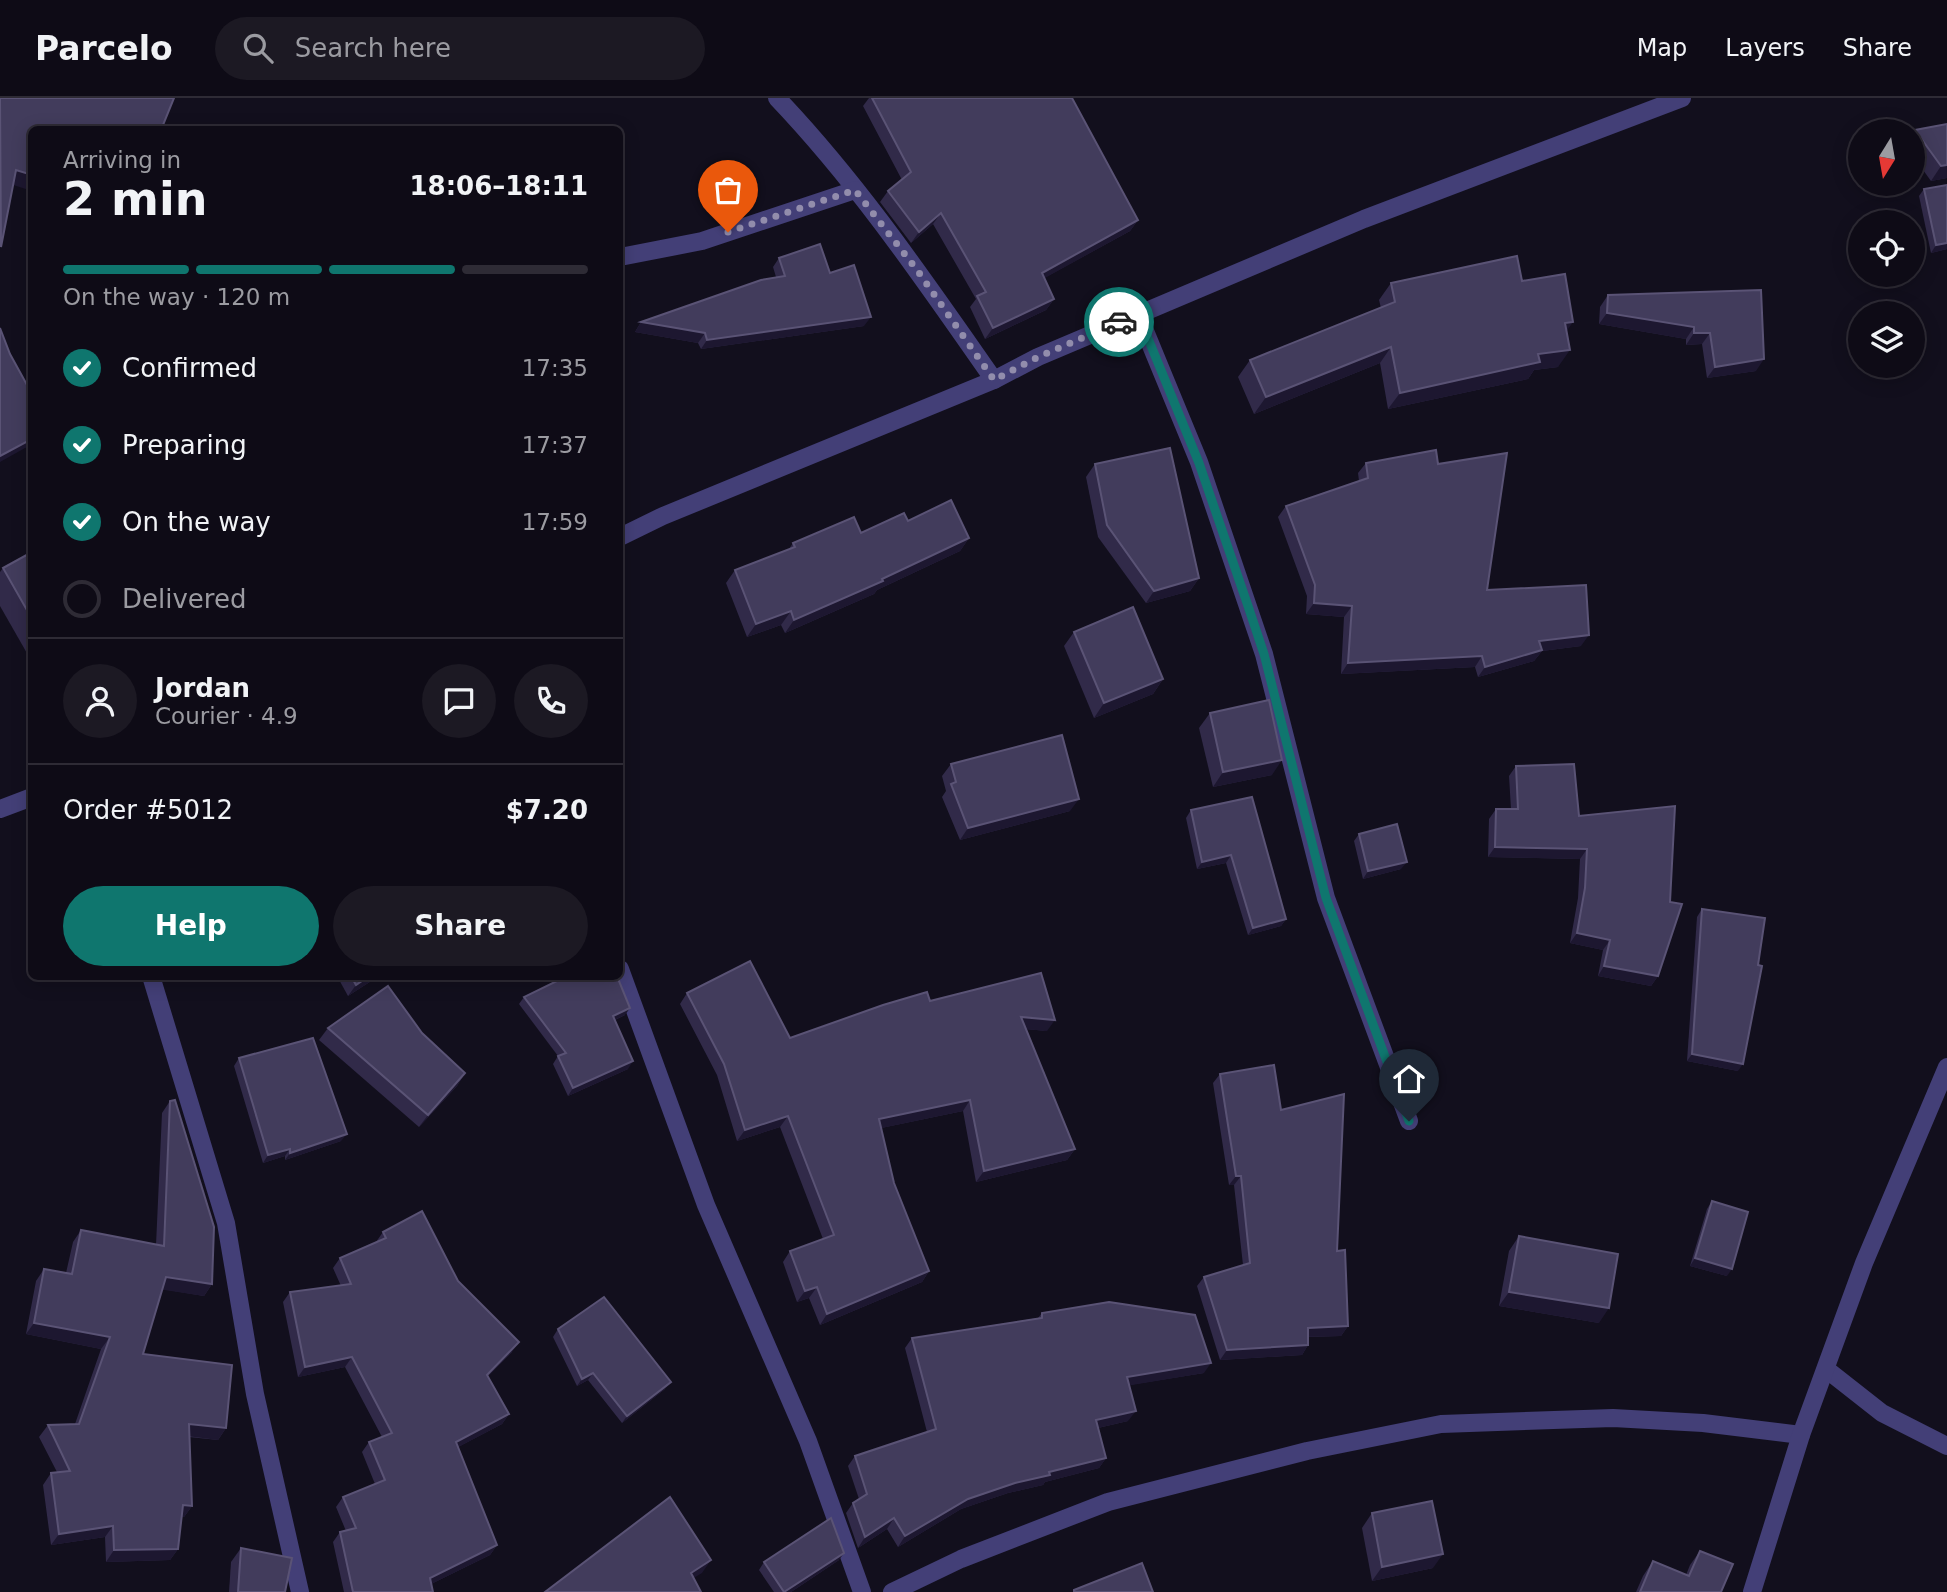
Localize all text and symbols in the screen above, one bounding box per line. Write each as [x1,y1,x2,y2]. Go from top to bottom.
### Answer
search box [215,17,705,80]
text: Parcelo [35,29,173,68]
icon: search [239,29,277,67]
text: Search here [295,33,451,63]
text: Map [1637,34,1687,62]
text: Layers [1725,34,1805,62]
text: Share [1843,34,1912,62]
north arrow [1848,119,1925,196]
map controls [1848,119,1925,378]
text: Arriving in [63,147,181,173]
pin [698,160,758,232]
text: 18:06–18:11 [409,171,588,201]
icon: bag [709,171,747,209]
text: 2 min [63,172,207,226]
button: locate [1848,210,1925,287]
text: On the way · 120 m [63,284,290,310]
courier [1084,287,1154,357]
button: layers [1848,301,1925,378]
icon: car [1100,303,1138,341]
icon: check [63,349,101,387]
text: Confirmed [122,353,257,383]
text: 17:35 [522,355,588,381]
icon: check [63,426,101,464]
text: Preparing [122,430,247,460]
text: 17:37 [522,432,588,458]
icon: check [63,503,101,541]
text: On the way [122,507,271,537]
text: 17:59 [522,509,588,535]
text: Delivered [122,584,246,614]
button: person [63,664,137,738]
button: chat [422,664,496,738]
button: phone [514,664,588,738]
text: Jordan [155,673,250,703]
text: Courier · 4.9 [155,703,298,729]
text: Order #5012 [63,795,233,825]
text: $7.20 [506,795,588,825]
button: Help [63,886,319,966]
button: Share [333,886,588,966]
pin [1379,1049,1439,1121]
icon: home [1390,1060,1428,1098]

